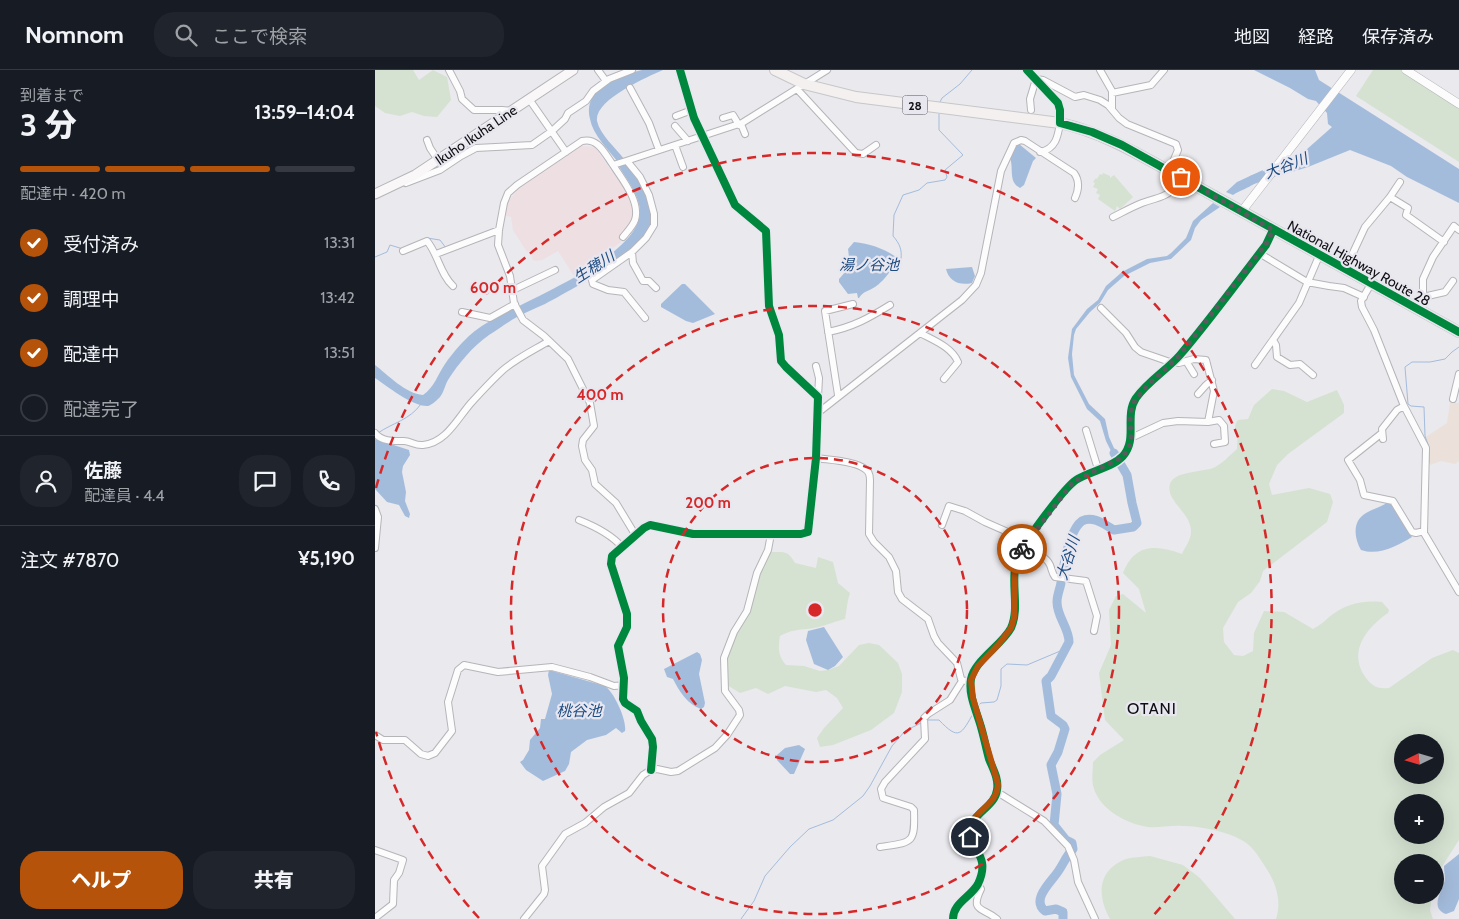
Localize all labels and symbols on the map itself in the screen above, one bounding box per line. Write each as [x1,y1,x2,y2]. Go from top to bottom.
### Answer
road number: 28 [903,96,927,114]
street label: Ikuho Ikuha Line [432,101,520,169]
water label: 大谷川 [1262,149,1312,182]
pin [1160,156,1202,198]
street label: National Highway Route 28 [1284,216,1434,310]
water label: 生穂川 [570,246,619,287]
water label: 湯ノ谷池 [839,256,901,274]
text: 600 m [470,279,516,297]
text: 400 m [577,386,623,404]
text: 200 m [685,494,731,512]
courier [997,524,1047,574]
water label: 大谷川 [1053,532,1084,582]
centre of rings [806,601,824,619]
district label: OTANI [1127,699,1177,718]
water label: 桃谷池 [556,702,603,720]
north arrow [1394,734,1444,784]
pin [949,816,991,858]

